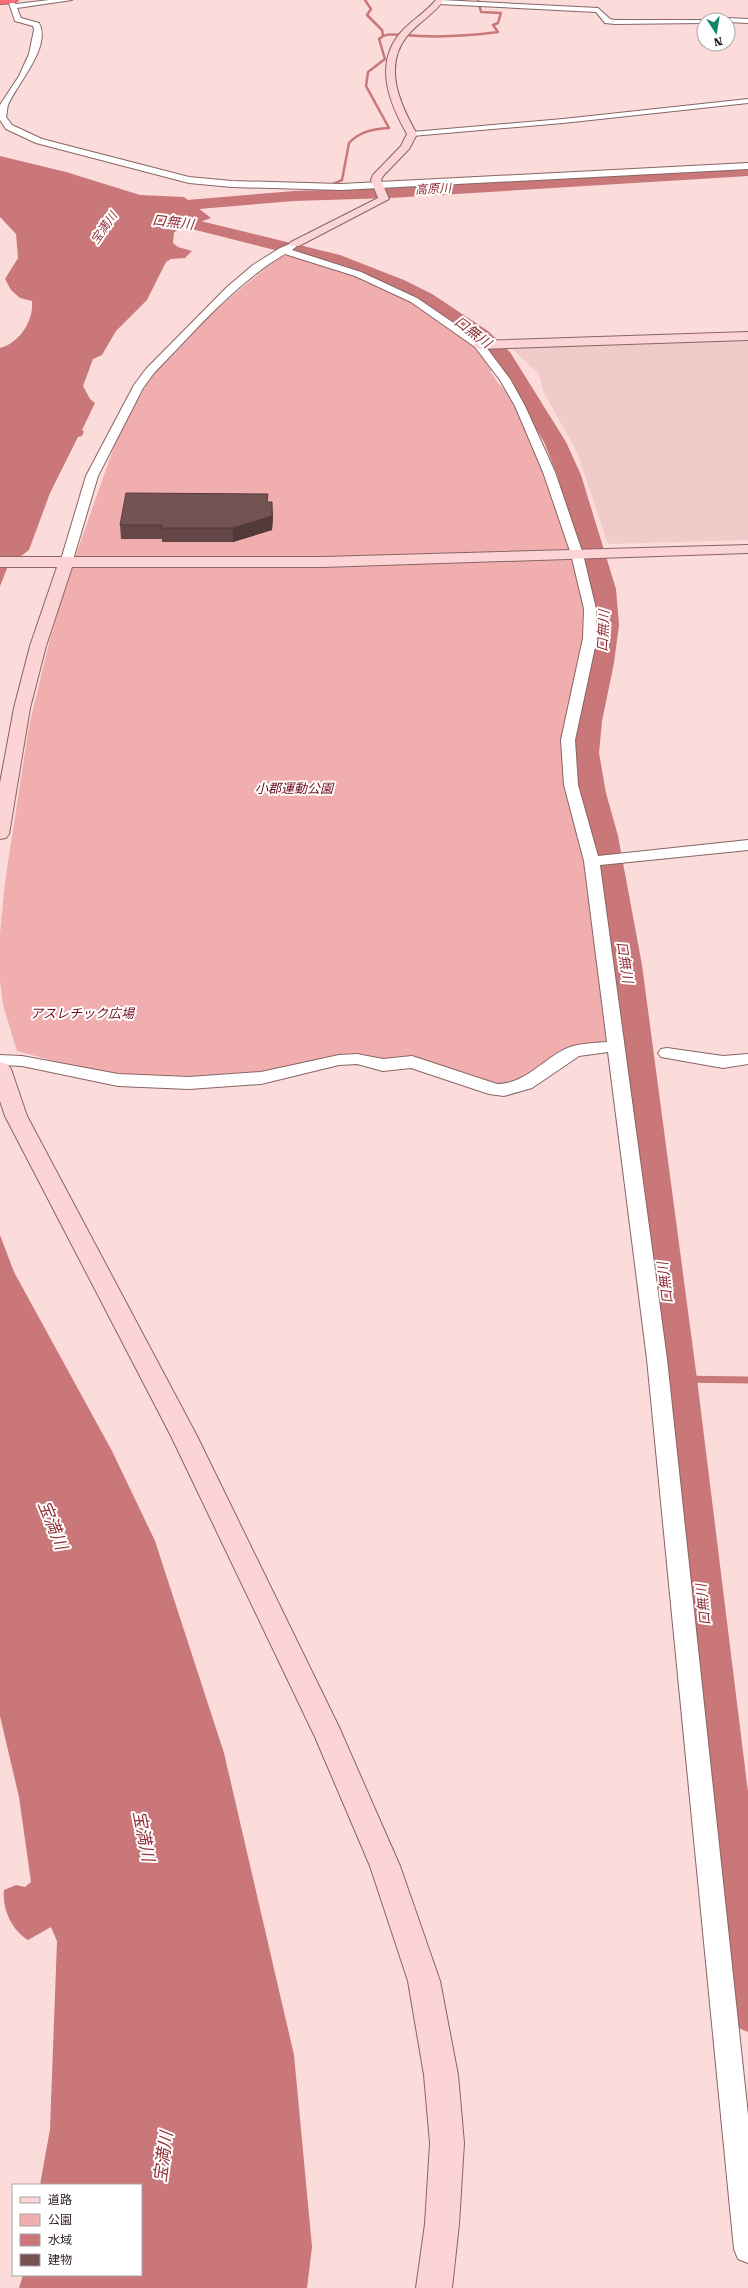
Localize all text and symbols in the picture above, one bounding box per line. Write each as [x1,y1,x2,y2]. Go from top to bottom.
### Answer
north arrow [696,12,736,52]
text: N [712,34,723,49]
water label: 高原川 [415,181,453,197]
water label: 宝満川 [88,208,121,247]
water label: 口無川 [151,212,197,233]
water label: 口無川 [451,313,496,352]
water label: 口無川 [594,608,612,652]
park label: 小郡運動公園 [255,781,335,796]
water label: 口無川 [614,940,636,986]
park label: アスレチック広場 [30,1006,136,1021]
water label: 口無川 [654,1259,675,1305]
water label: 宝満川 [34,1498,73,1554]
water label: 口無川 [693,1581,713,1627]
water label: 宝満川 [129,1809,159,1865]
water label: 宝満川 [150,2128,177,2184]
legend [12,2184,142,2276]
text: 道路 [48,2193,72,2207]
text: 公園 [48,2213,72,2227]
text: 水域 [48,2233,72,2247]
text: 建物 [48,2253,72,2267]

